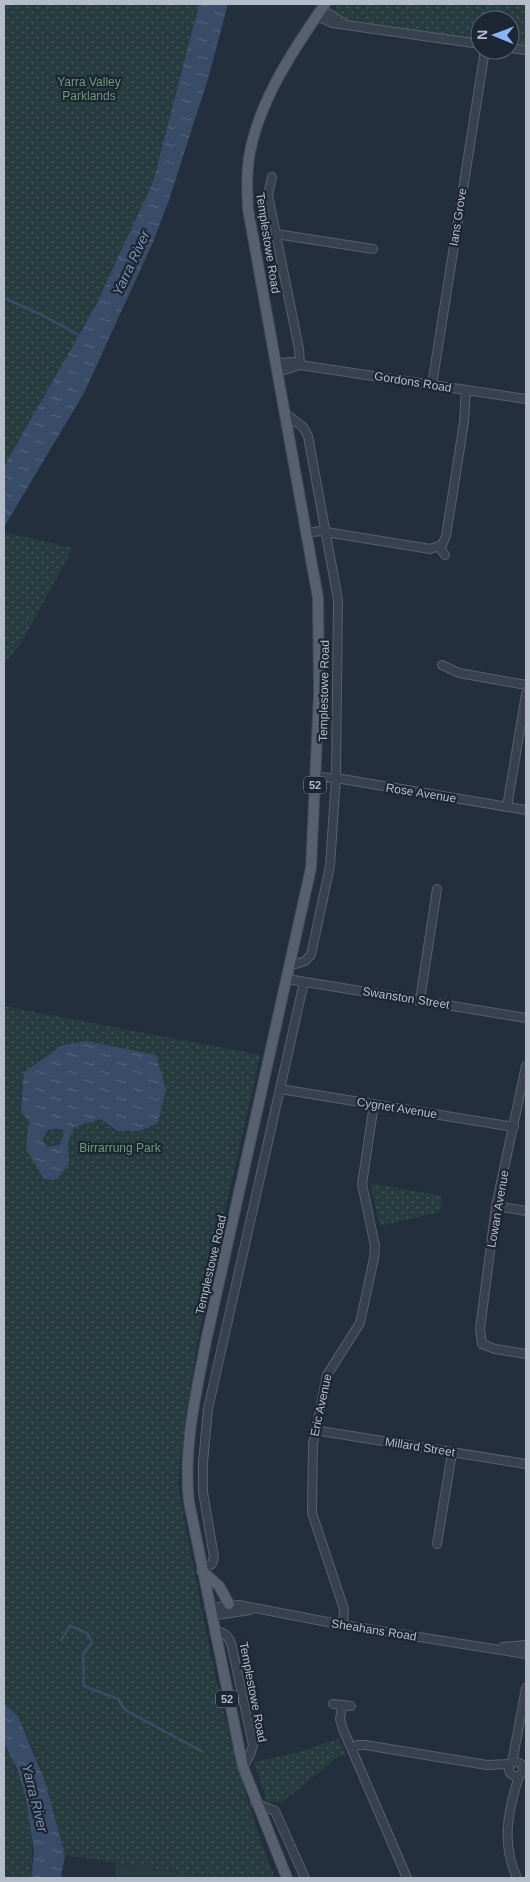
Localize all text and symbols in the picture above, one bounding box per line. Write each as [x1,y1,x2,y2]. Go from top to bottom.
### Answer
north arrow [470,10,520,60]
text: N [474,30,490,40]
park label: Yarra Valley Parklands [57,75,121,103]
street label: Ians Grove [446,187,470,247]
street label: Templestowe Road [253,192,283,294]
water label: Yarra River [109,227,154,298]
street label: Gordons Road [373,369,453,395]
street label: Templestowe Road [316,640,332,742]
road number: 52 [304,776,326,794]
street label: Rose Avenue [385,781,458,806]
street label: Swanston Street [361,984,451,1012]
street label: Cygnet Avenue [356,1095,438,1121]
park label: Birrarrung Park [79,1141,162,1155]
street label: Lowan Avenue [484,1169,512,1249]
street label: Templestowe Road [193,1214,229,1316]
street label: Eric Avenue [308,1372,335,1438]
street label: Millard Street [384,1435,457,1460]
street label: Sheahans Road [330,1616,418,1644]
street label: Templestowe Road [236,1641,270,1743]
road number: 52 [216,1690,238,1708]
water label: Yarra River [19,1762,52,1835]

